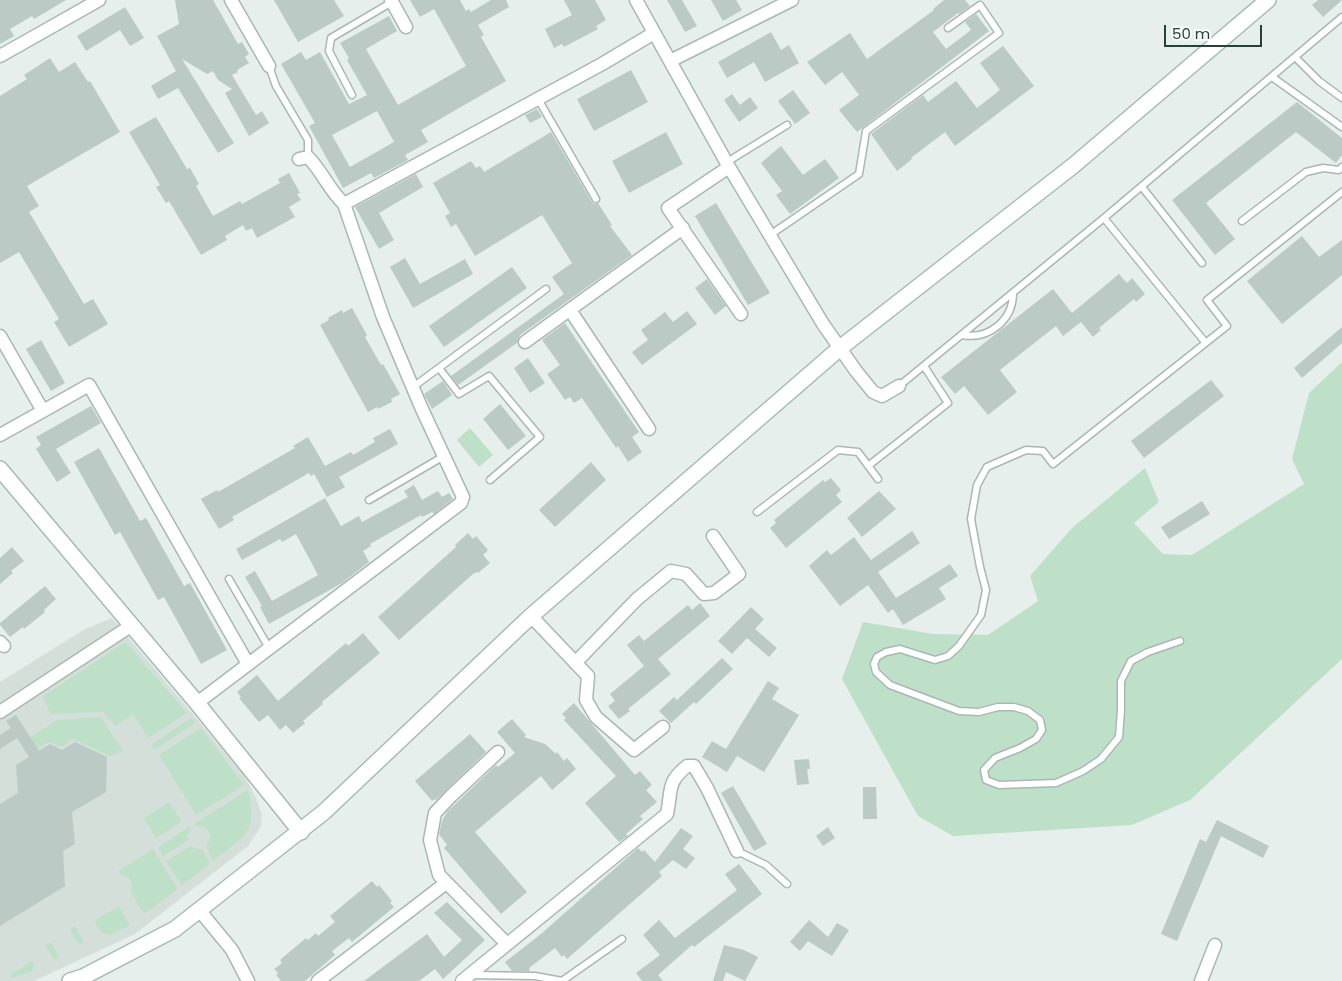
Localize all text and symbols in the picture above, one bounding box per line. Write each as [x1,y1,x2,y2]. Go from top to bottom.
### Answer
scale bar [1167,15,1264,47]
text: 50 m [1172,23,1210,44]

